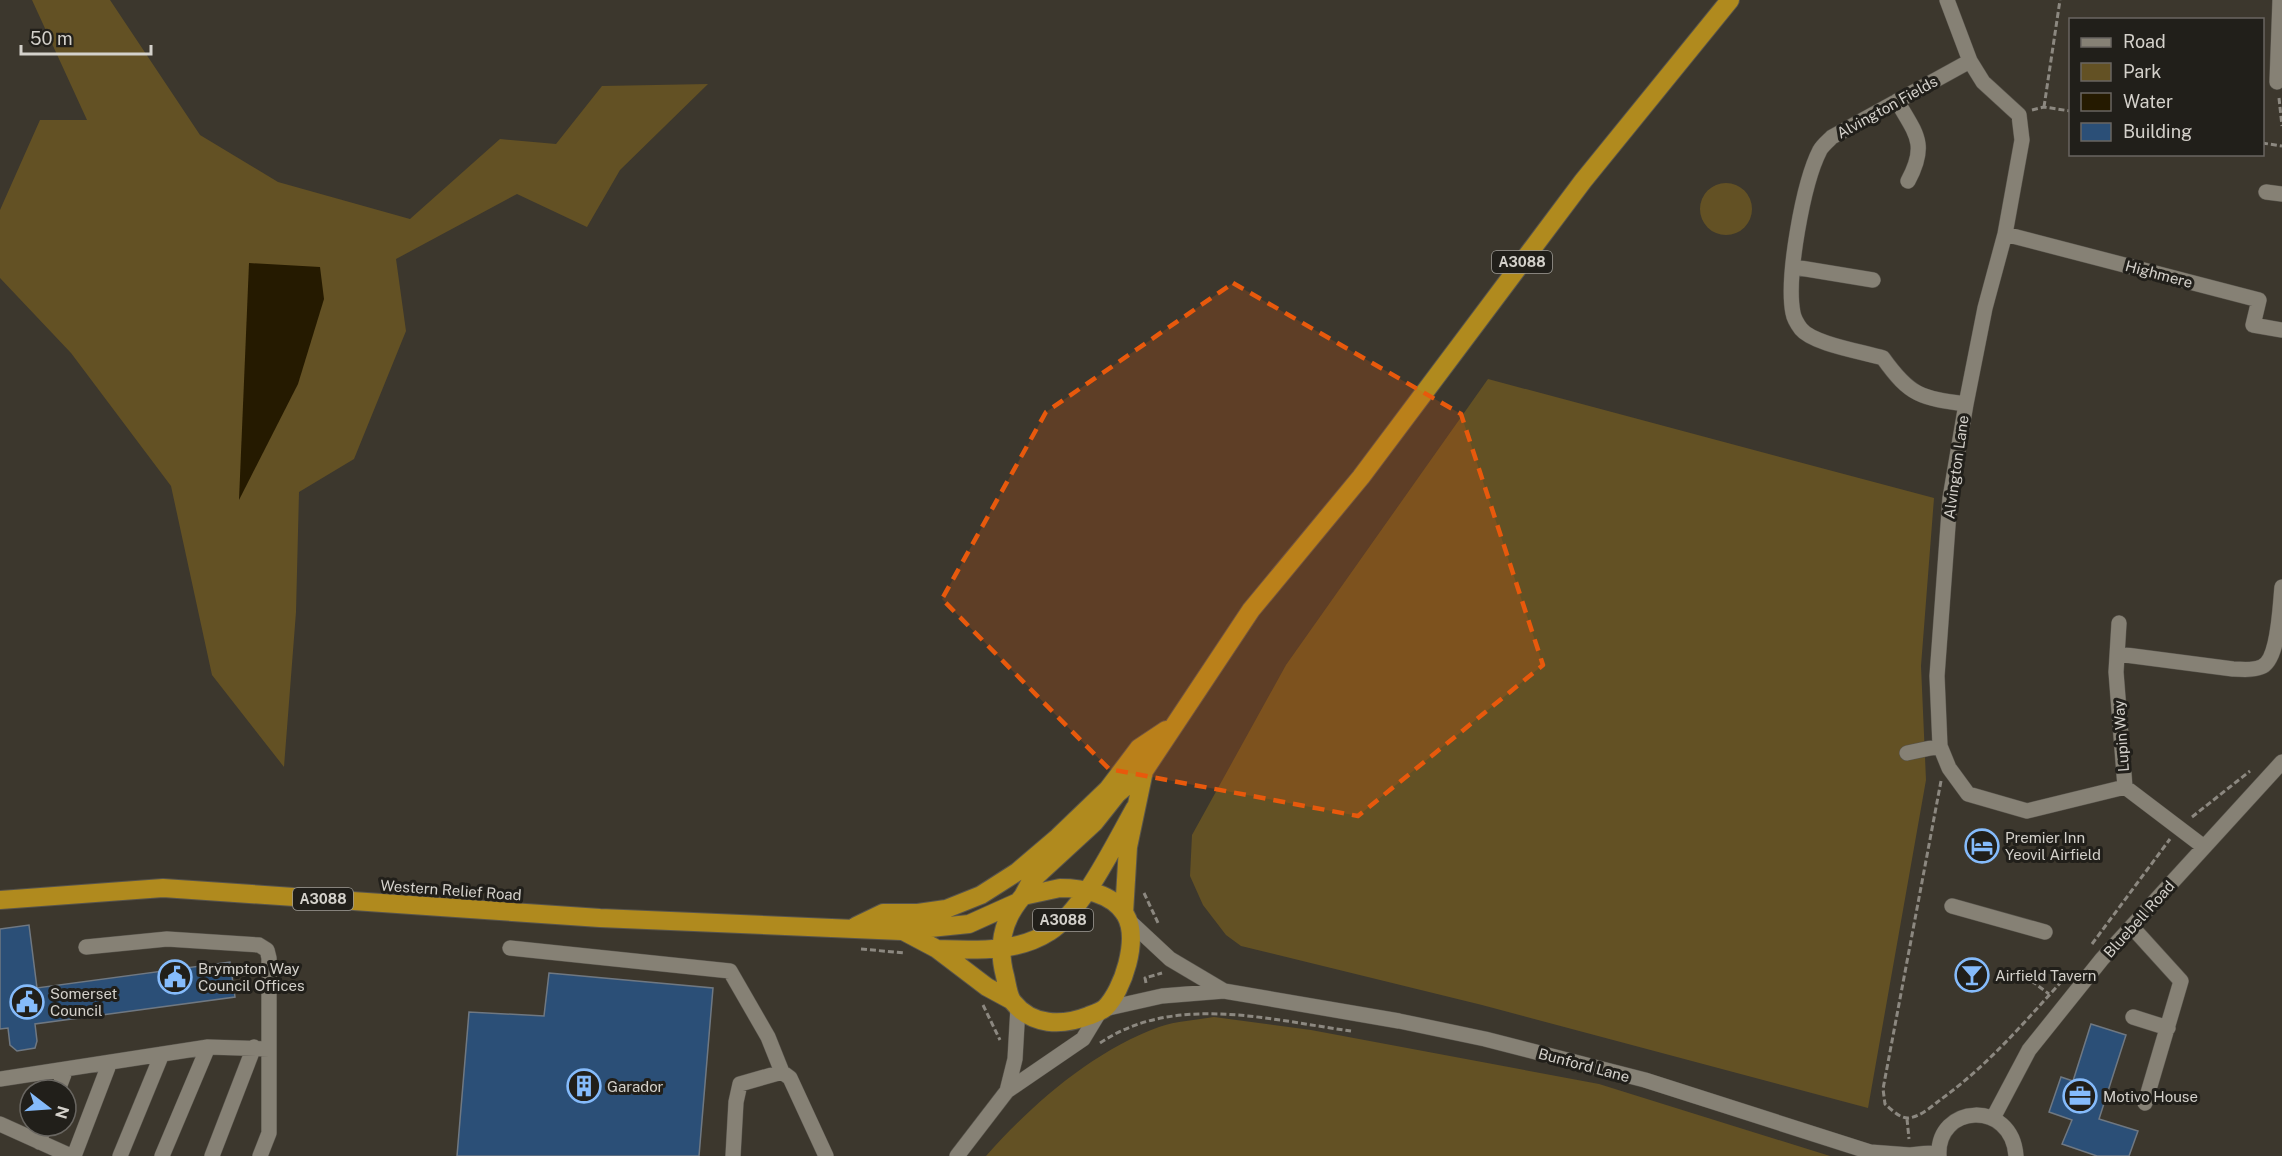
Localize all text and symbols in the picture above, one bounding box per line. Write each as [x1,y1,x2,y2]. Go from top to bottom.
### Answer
scale bar [21,18,152,56]
legend [2069,18,2264,156]
text: 50 m [30,28,73,49]
text: Road [2123,31,2166,52]
text: Park [2123,61,2161,82]
street label: Alvington Fields [1834,72,1940,142]
text: Water [2123,91,2173,112]
text: Building [2123,121,2192,142]
road number: A3088 [1492,251,1552,273]
street label: Highmere [2124,257,2194,291]
street label: Alvington Lane [1940,414,1972,520]
street label: Lupin Way [2110,700,2132,772]
hotel icon: Premier Inn Yeovil Airfield [1964,828,2000,864]
place label: Premier Inn Yeovil Airfield [2005,829,2101,863]
street label: Western Relief Road [380,877,522,903]
street label: Bluebell Road [2100,877,2178,961]
road number: A3088 [293,888,353,910]
road number: A3088 [1033,909,1093,931]
bar icon: Airfield Tavern [1954,957,1990,993]
public building icon: Brympton Way Council Offices [157,959,193,995]
place label: Brympton Way Council Offices [198,960,305,994]
place label: Airfield Tavern [1995,967,2097,984]
public building icon: Somerset Council [9,984,45,1020]
place label: Somerset Council [50,985,118,1019]
street label: Bunford Lane [1536,1045,1632,1085]
building icon: Garador [566,1068,602,1104]
north arrow [18,1078,78,1138]
place label: Garador [607,1078,664,1095]
office icon: Motivo House [2062,1078,2098,1114]
place label: Motivo House [2103,1088,2198,1105]
text: N [51,1103,73,1121]

